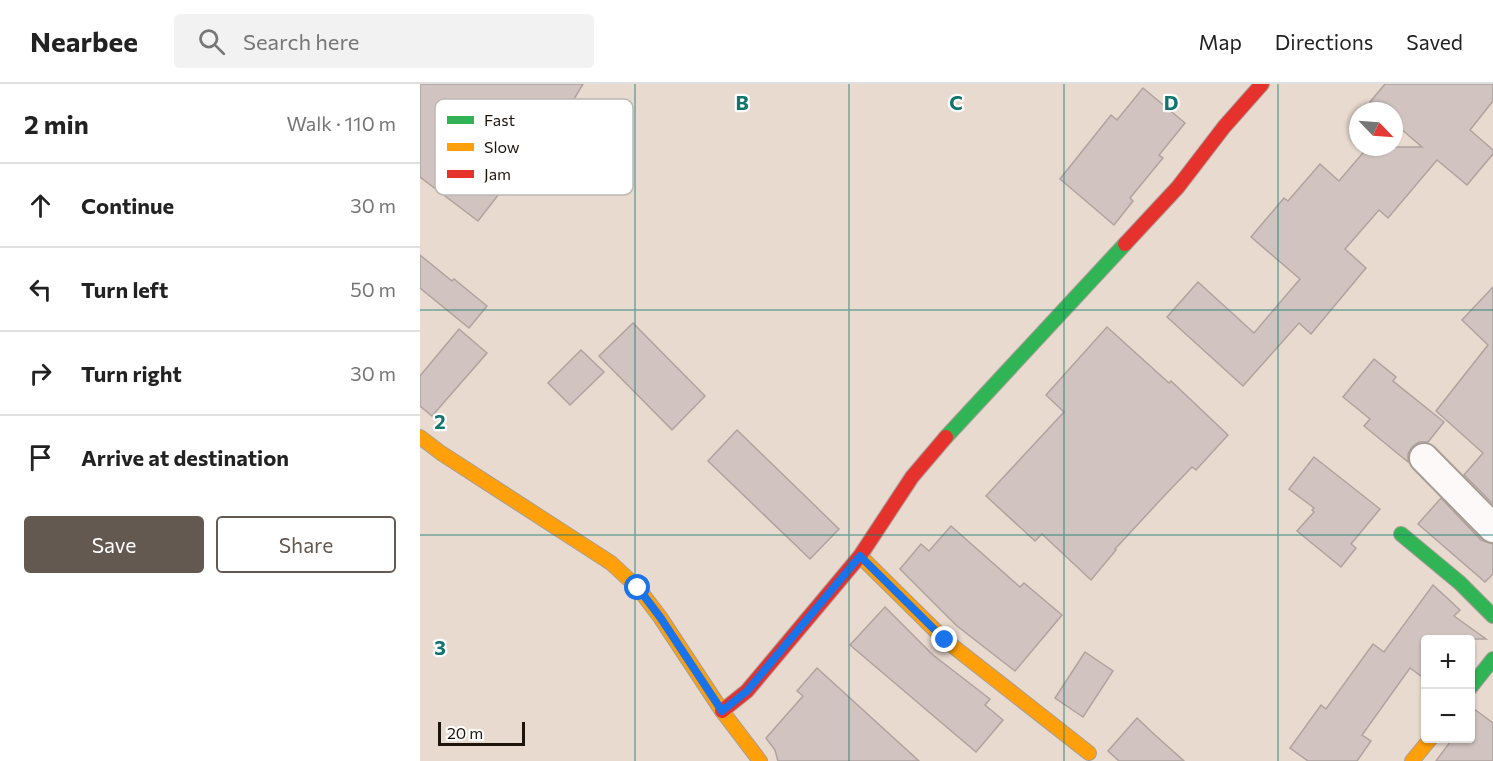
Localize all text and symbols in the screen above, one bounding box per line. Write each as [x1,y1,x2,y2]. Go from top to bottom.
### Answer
search box [174,14,594,68]
text: Nearbee [30,24,138,58]
icon: search [195,25,228,58]
text: Search here [243,28,359,55]
text: Map [1199,29,1242,54]
text: Directions [1275,29,1373,54]
text: Saved [1406,29,1463,54]
text: B [735,90,749,114]
text: C [949,90,963,114]
text: D [1164,90,1178,114]
legend [435,99,633,195]
north arrow [1349,102,1403,156]
text: 2 min [24,108,89,139]
text: Fast [484,110,515,129]
text: Walk · 110 m [286,111,396,135]
text: Slow [484,137,520,156]
text: Jam [484,164,511,183]
icon: ahead [24,189,57,222]
text: Continue [81,192,174,219]
text: 30 m [350,193,396,217]
icon: left [24,273,57,306]
text: Turn left [81,276,168,303]
text: 50 m [350,277,396,301]
icon: right [24,357,57,390]
text: Turn right [81,360,182,387]
text: 30 m [350,361,396,385]
text: 2 [434,409,446,433]
icon: arrive [24,441,57,474]
text: Arrive at destination [81,444,289,471]
button: Save [24,516,204,573]
button: Share [216,516,396,573]
route start [624,574,650,600]
route end [931,626,957,652]
text: 3 [434,635,446,659]
map controls [1421,635,1475,743]
button: + [1421,635,1475,689]
button: − [1421,689,1475,743]
scale bar [438,719,525,746]
text: 20 m [447,723,483,742]

